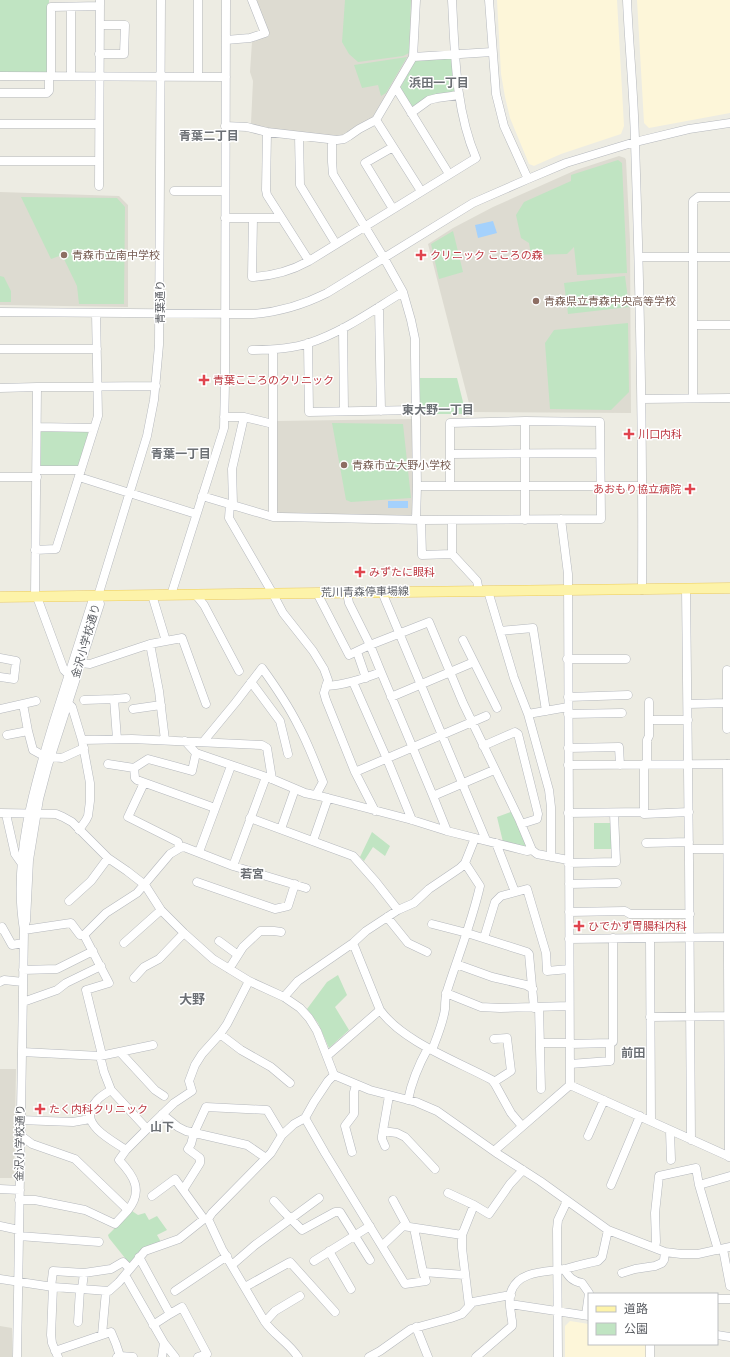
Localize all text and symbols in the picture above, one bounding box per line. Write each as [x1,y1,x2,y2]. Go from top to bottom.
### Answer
district label: 浜田一丁目 [409,76,469,90]
district label: 青葉二丁目 [179,129,239,143]
place label: 青森市立南中学校 [72,249,160,262]
marker: クリニック こころの森 [415,249,427,261]
place label: クリニック こころの森 [430,249,543,262]
marker: 青森市立南中学校 [59,250,69,260]
street label: 青葉通り [154,280,167,324]
place label: 青森県立青森中央高等学校 [544,295,676,308]
marker: 青森県立青森中央高等学校 [531,296,541,306]
marker: 青葉こころのクリニック [198,374,210,386]
place label: 青葉こころのクリニック [213,374,334,387]
district label: 東大野一丁目 [402,403,474,417]
marker: 川口内科 [623,428,635,440]
place label: 川口内科 [638,428,682,441]
district label: 青葉一丁目 [151,447,211,461]
place label: 青森市立大野小学校 [352,459,451,472]
marker: 青森市立大野小学校 [339,460,349,470]
place label: あおもり協立病院 [593,483,681,496]
marker: あおもり協立病院 [684,483,696,495]
marker: みずたに眼科 [354,566,366,578]
place label: みずたに眼科 [369,566,435,579]
street label: 荒川青森停車場線 [321,585,409,599]
street label: 金沢小学校通り [69,602,103,680]
district label: 若宮 [240,867,264,881]
marker: ひでかず胃腸科内科 [573,920,585,932]
place label: ひでかず胃腸科内科 [588,920,687,933]
district label: 大野 [179,992,205,1007]
district label: 前田 [621,1046,645,1060]
marker: たく内科クリニック [34,1103,46,1115]
place label: たく内科クリニック [49,1103,148,1116]
street label: 金沢小学校通り [13,1104,27,1182]
district label: 山下 [150,1120,174,1134]
legend [588,1293,718,1345]
text: 道路 [624,1302,648,1316]
text: 公園 [624,1322,648,1336]

